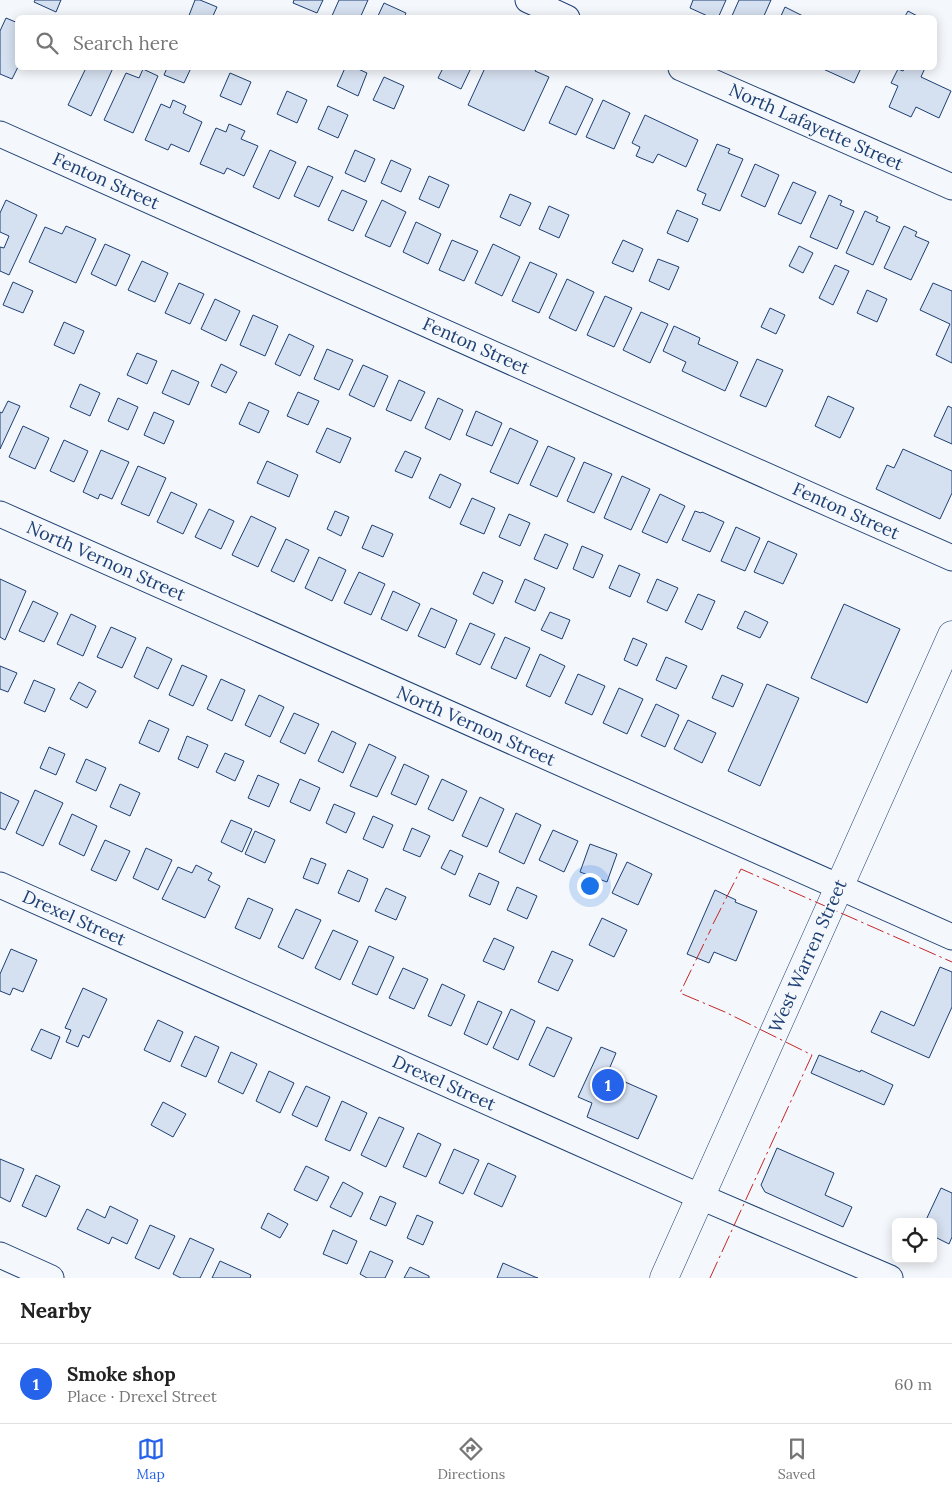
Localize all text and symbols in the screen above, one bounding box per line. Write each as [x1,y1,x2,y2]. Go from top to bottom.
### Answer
search box [15,15,937,70]
icon: search [33,29,61,57]
text: Search here [73,31,179,55]
street label: North Lafayette Street [725,78,907,175]
street label: Fenton Street [49,147,163,214]
street label: Fenton Street [419,312,533,379]
street label: Fenton Street [789,477,903,544]
street label: North Vernon Street [23,515,189,606]
street label: North Vernon Street [393,680,559,771]
your location [577,873,603,899]
street label: West Warren Street [763,876,852,1036]
street label: Drexel Street [19,885,129,951]
street label: Drexel Street [389,1050,499,1116]
pin: 1 [592,1066,624,1104]
map controls [892,1218,937,1263]
button: locate [892,1218,937,1263]
text: Nearby [20,1297,91,1324]
text: Smoke shop [67,1362,176,1386]
text: 1 [33,1374,39,1394]
text: 60 m [894,1374,932,1394]
text: Place · Drexel Street [67,1386,217,1406]
tab: Map [136,1435,165,1483]
tab: Directions [437,1435,505,1483]
tab: Saved [778,1435,816,1483]

